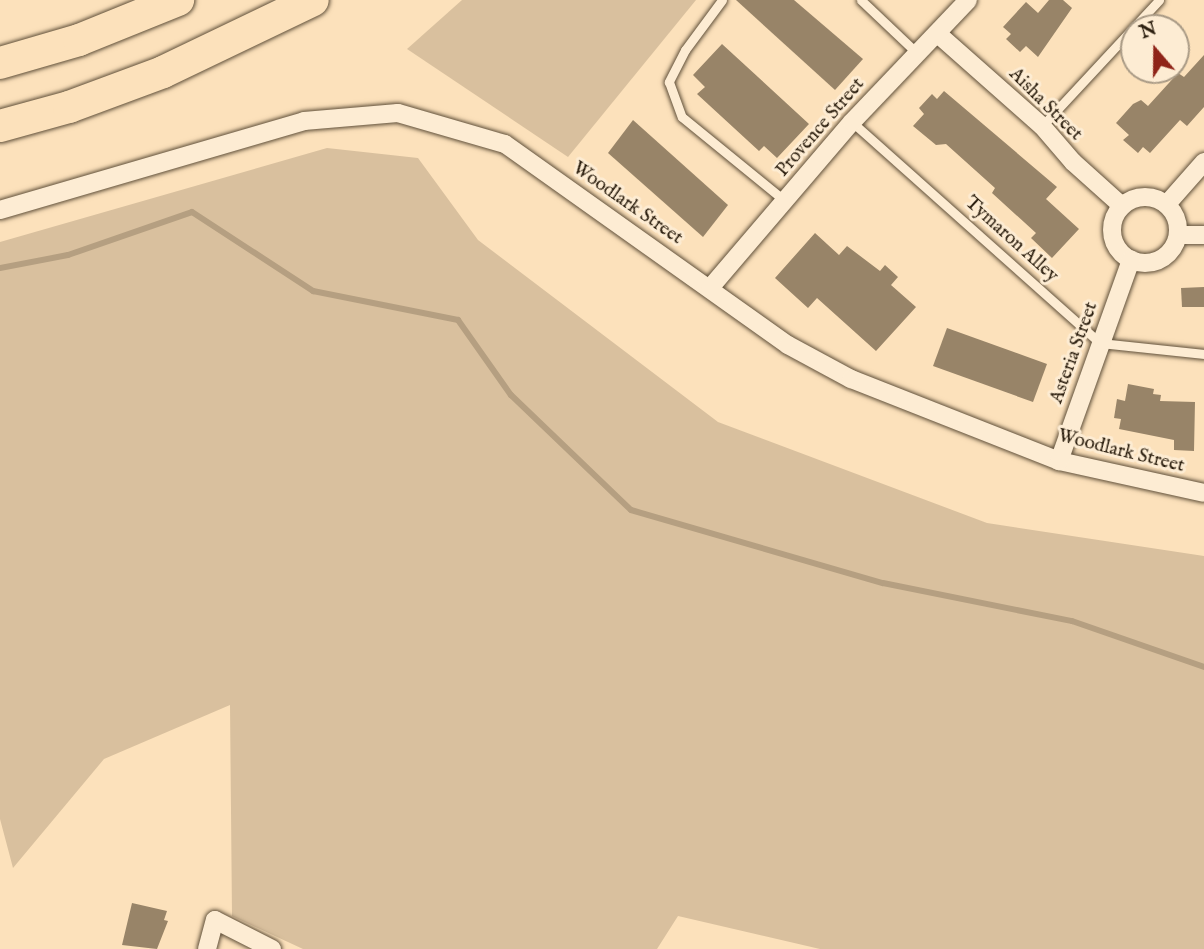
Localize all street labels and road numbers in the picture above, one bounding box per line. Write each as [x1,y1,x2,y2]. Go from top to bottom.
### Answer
street label: Aisha Street [1004,64,1086,146]
street label: Provence Street [772,74,870,182]
street label: Woodlark Street [567,158,687,250]
street label: Tymaron Alley [960,192,1062,288]
street label: Asteria Street [1046,299,1104,407]
street label: Woodlark Street [1055,425,1187,479]

